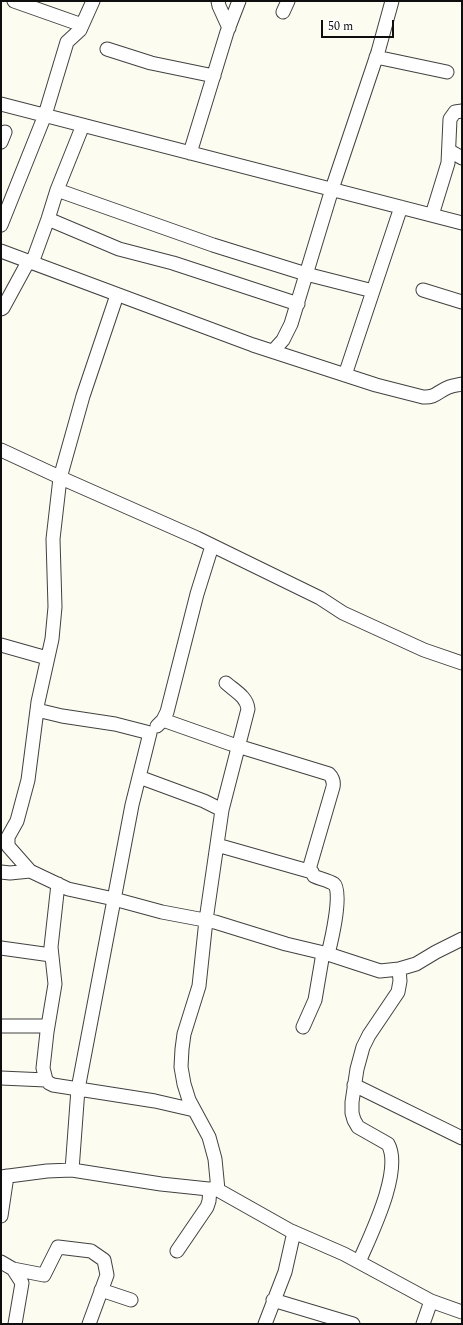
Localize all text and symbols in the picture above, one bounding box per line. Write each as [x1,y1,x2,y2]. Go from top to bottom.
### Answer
scale bar [323,12,396,38]
text: 50 m [328,17,353,36]

